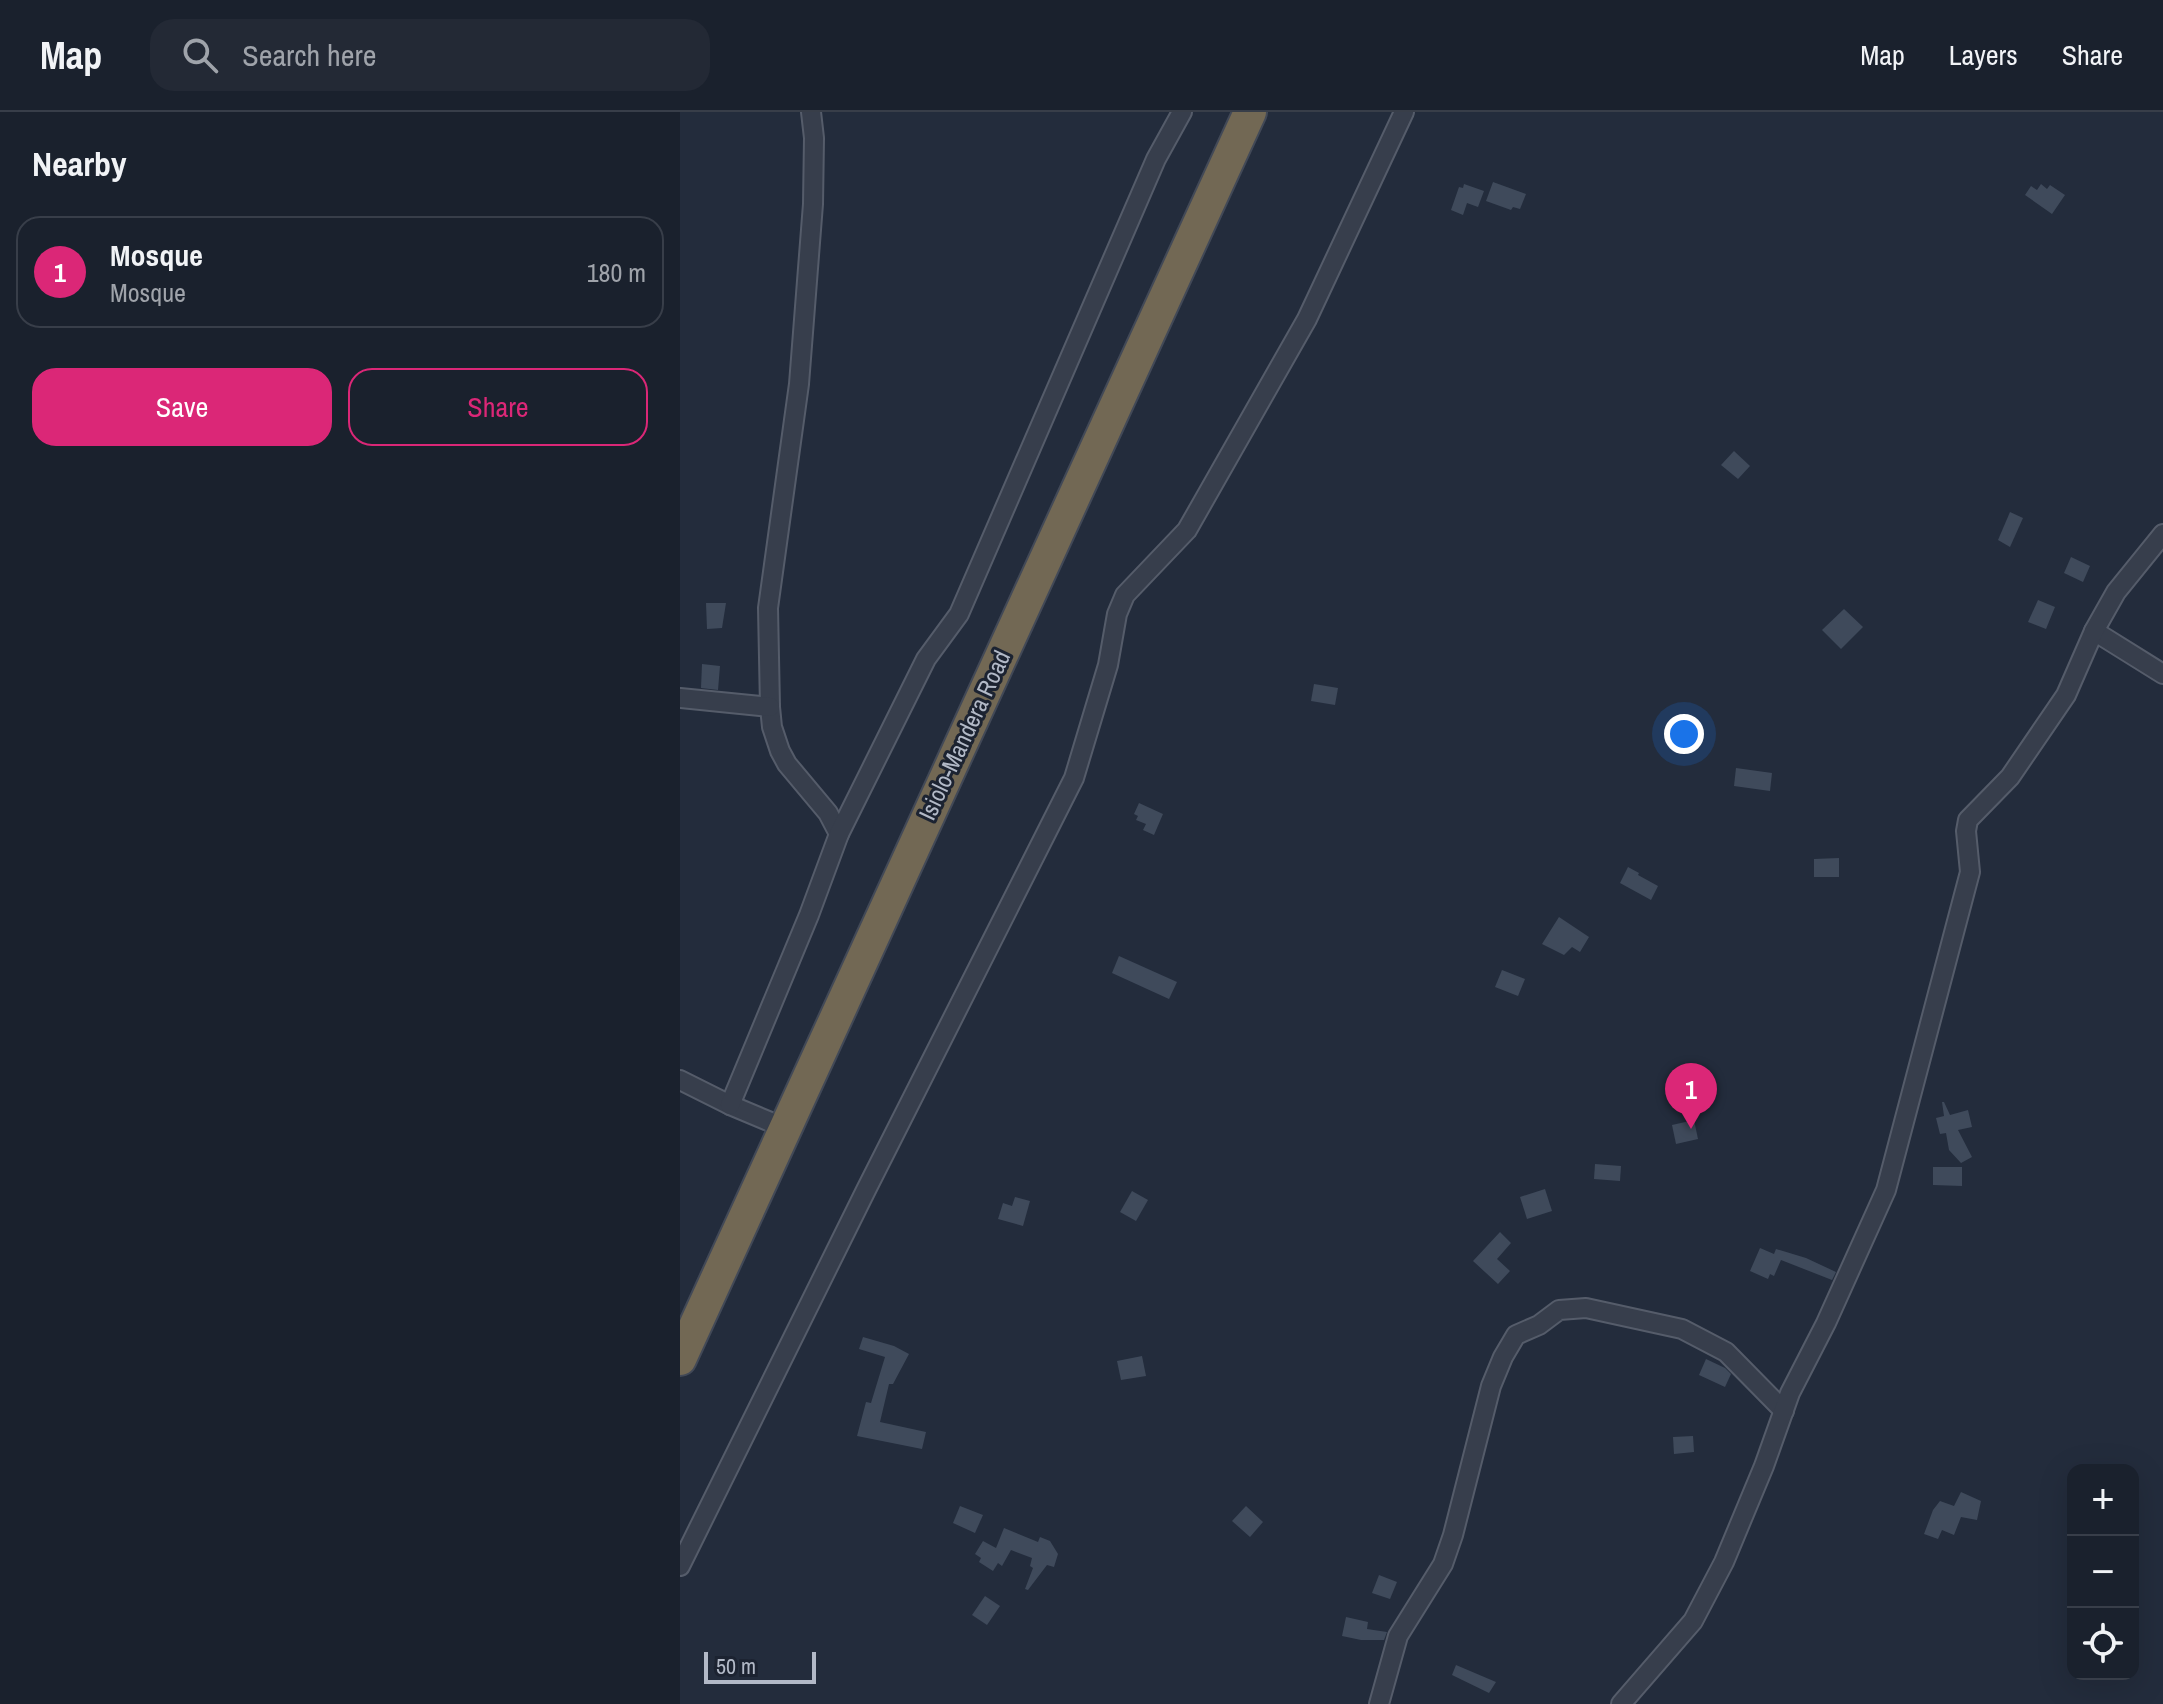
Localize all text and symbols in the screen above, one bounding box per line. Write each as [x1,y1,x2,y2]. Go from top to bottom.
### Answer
search box [150,19,710,91]
text: Map [40,30,102,81]
icon: search [178,33,222,77]
text: Search here [242,35,376,75]
text: Map [1860,36,1905,74]
text: Layers [1949,36,2018,74]
text: Share [2062,36,2123,74]
text: Nearby [32,141,127,187]
text: Mosque [110,235,203,275]
text: 1 [54,255,66,290]
text: 180 m [587,255,646,290]
text: Mosque [110,275,186,310]
button: Save [32,368,332,446]
button: Share [348,368,648,446]
street label: Isiolo-Mandera Road [911,645,1017,825]
your location [1664,714,1704,754]
pin: 1 [1665,1063,1717,1129]
map controls [2067,1464,2139,1680]
button: + [2067,1464,2139,1536]
button: − [2067,1536,2139,1608]
button: locate [2067,1608,2139,1680]
scale bar [704,1648,816,1684]
text: 50 m [716,1651,756,1681]

